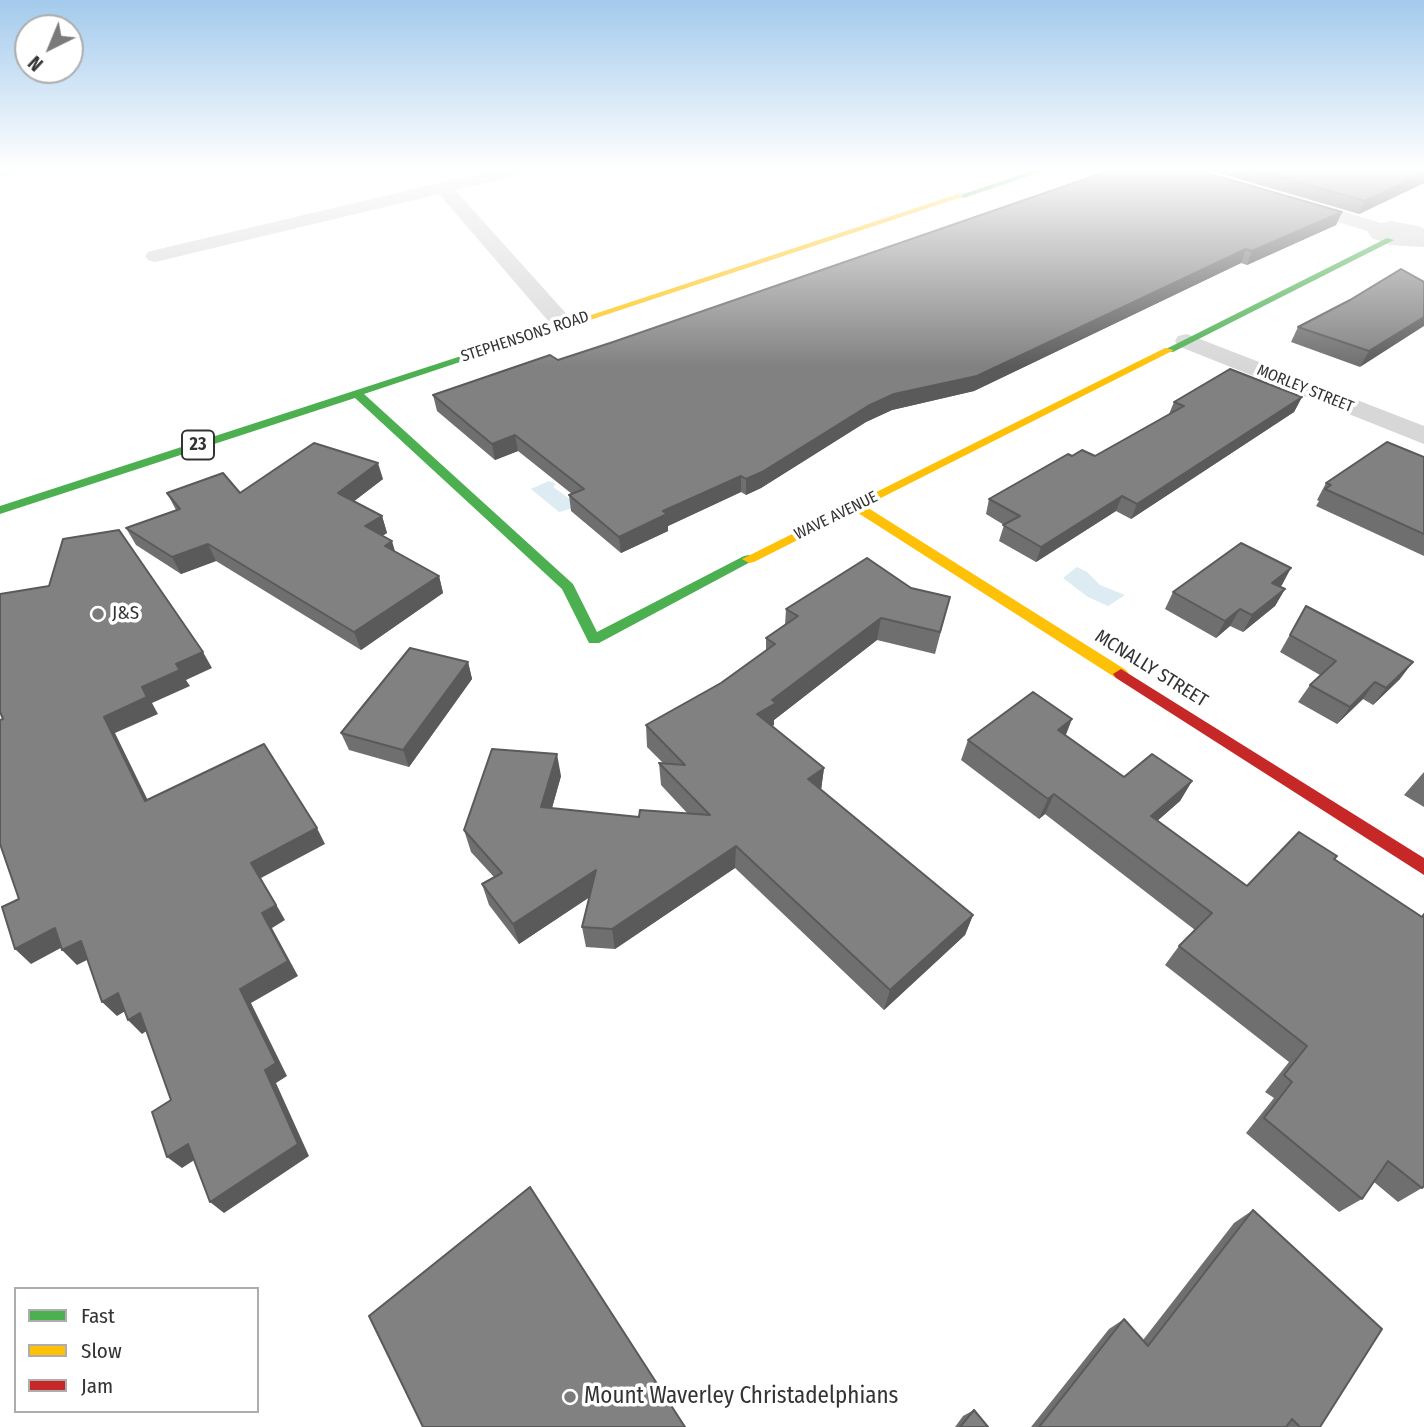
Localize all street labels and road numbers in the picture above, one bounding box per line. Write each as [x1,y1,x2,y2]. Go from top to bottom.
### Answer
street label: STEPHENSONS ROAD [459,307,591,367]
street label: MORLEY STREET [1254,361,1356,417]
road number: 23 [182,430,214,460]
street label: WAVE AVENUE [791,488,881,544]
street label: MCNALLY STREET [1091,625,1211,713]

